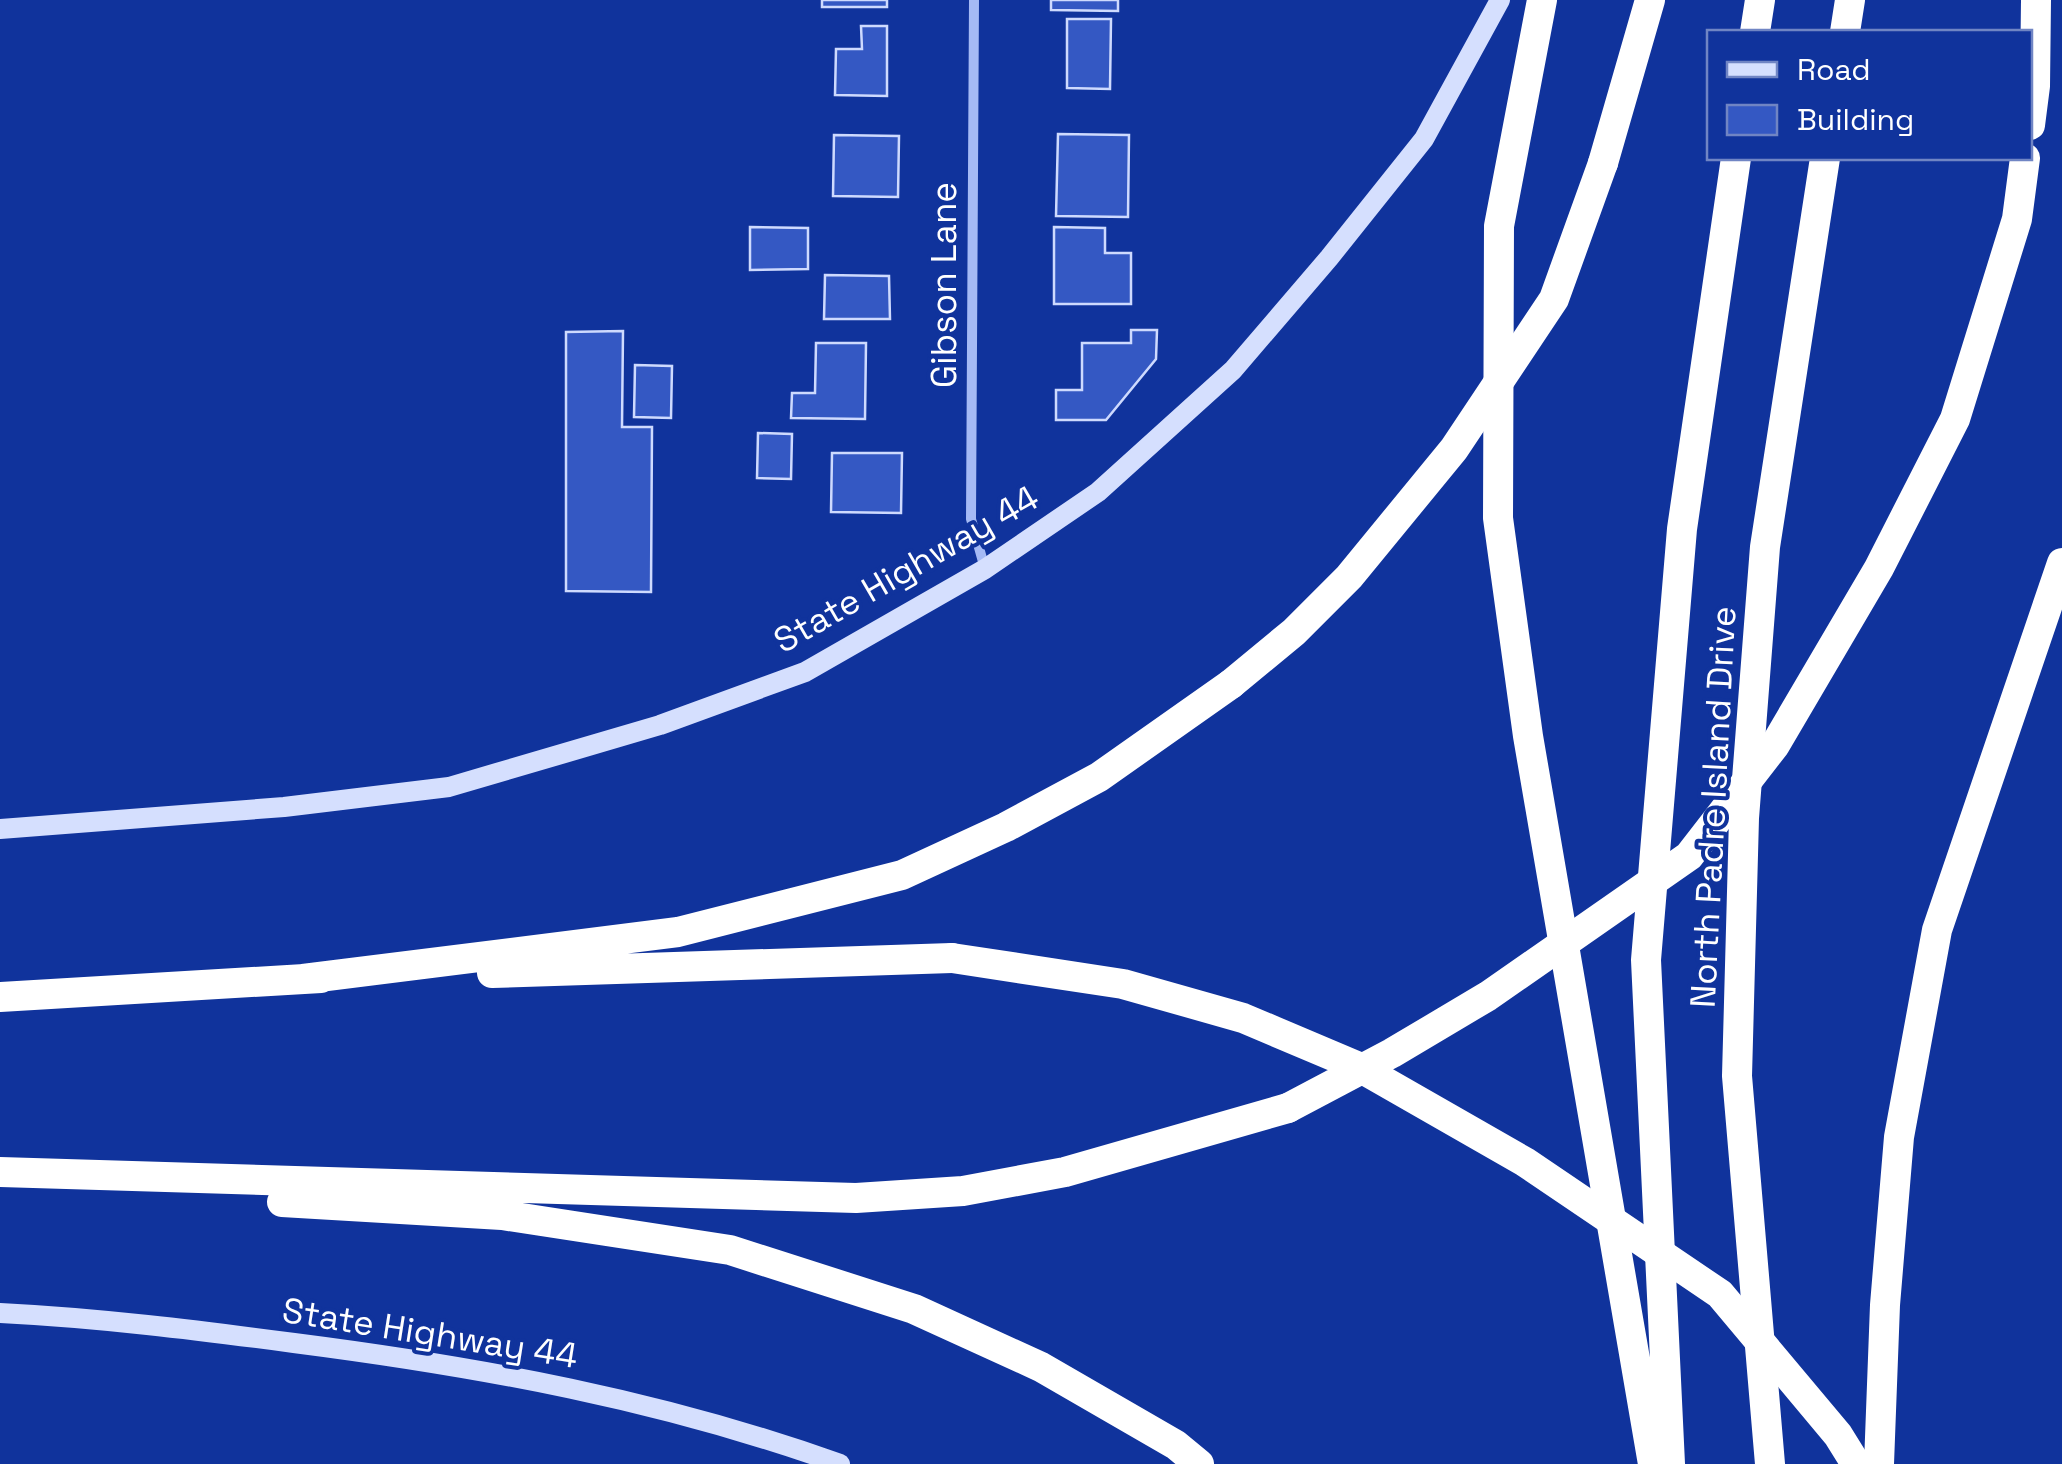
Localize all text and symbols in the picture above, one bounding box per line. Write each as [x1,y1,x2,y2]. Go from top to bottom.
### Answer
legend [1707,30,2032,160]
text: Road [1797,50,1871,89]
text: Building [1797,100,1914,139]
street label: Gibson Lane [922,182,966,388]
street label: State Highway 44 [766,475,1046,663]
street label: North Padre Island Drive [1681,605,1745,1009]
street label: State Highway 44 [279,1288,581,1378]

